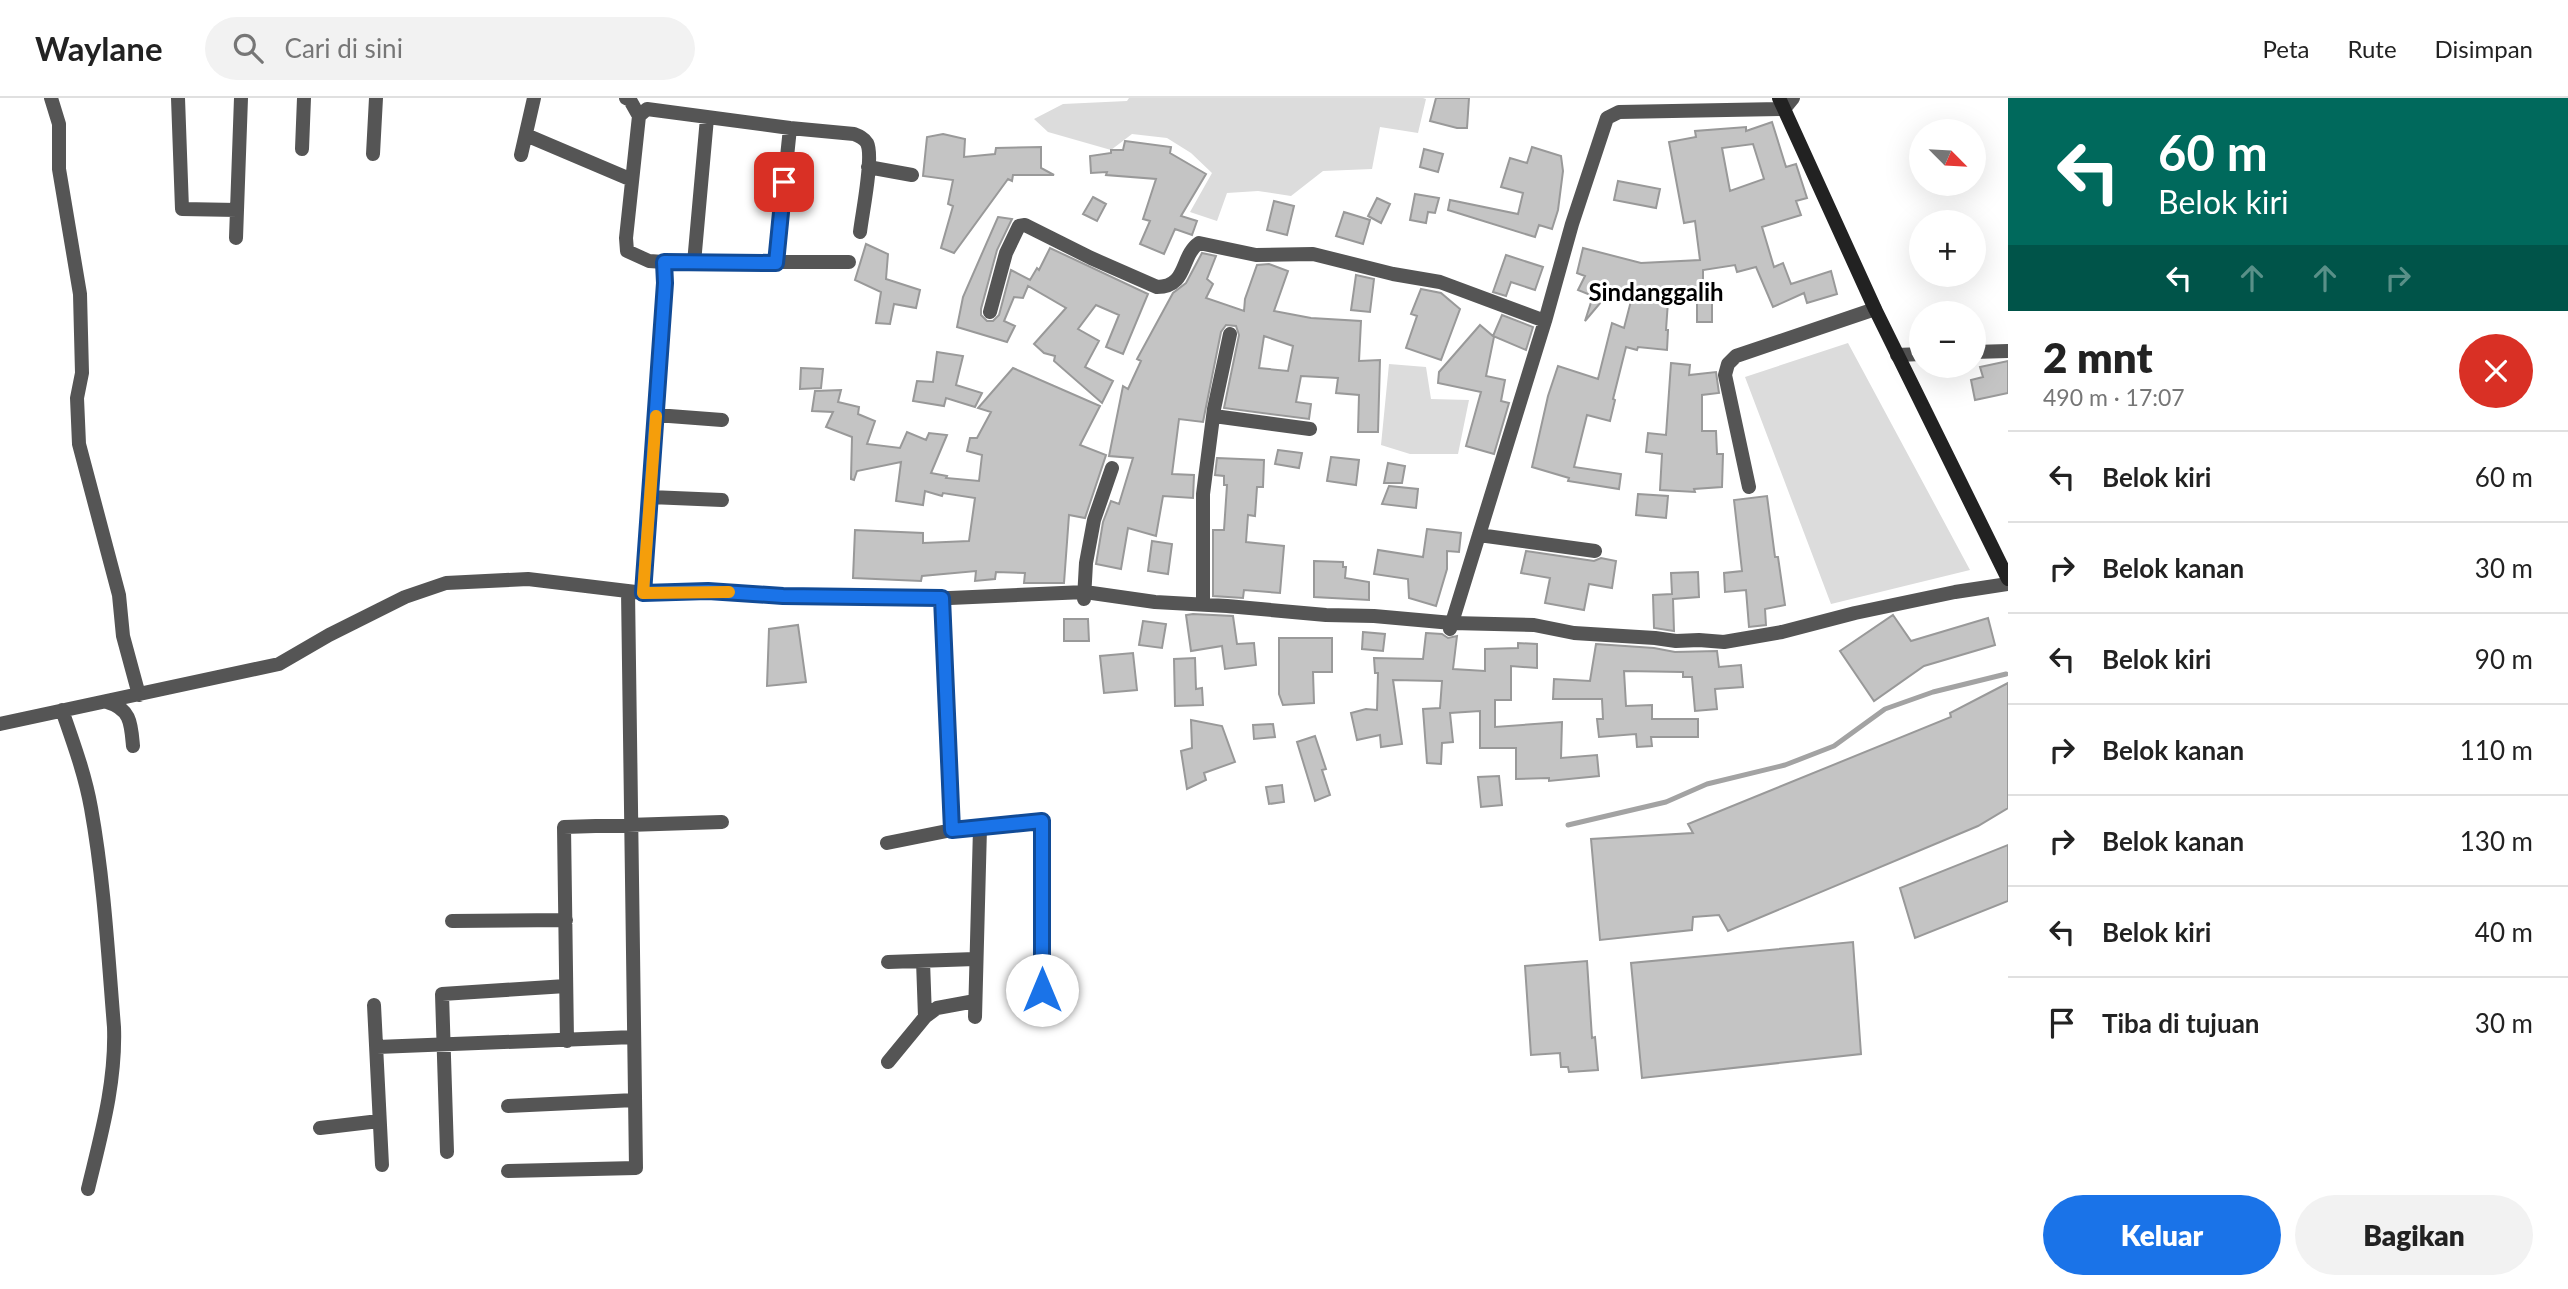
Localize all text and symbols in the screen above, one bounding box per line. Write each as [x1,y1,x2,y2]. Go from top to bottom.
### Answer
search box [205,17,695,80]
text: Waylane [35,28,163,68]
icon: search [229,29,267,67]
text: Cari di sini [285,32,403,64]
text: Peta [2263,34,2309,63]
text: Rute [2347,34,2397,63]
text: Disimpan [2435,34,2533,63]
north arrow [1909,119,1986,196]
map controls [1909,119,1986,378]
text: 60 m [2158,123,2268,181]
icon: left [2043,126,2134,217]
pin [754,152,814,212]
icon: arrive [765,163,803,201]
text: Belok kiri [2158,182,2289,221]
button: + [1909,210,1986,287]
icon: left [2160,259,2198,297]
icon: ahead [2233,259,2271,297]
icon: ahead [2306,259,2344,297]
icon: right [2379,259,2417,297]
district label: Sindanggalih [1588,277,1724,306]
button: − [1909,301,1986,378]
text: 2 mnt [2043,332,2153,382]
button: close [2459,334,2533,408]
text: 490 m · 17:07 [2043,383,2185,411]
icon: left [2043,458,2081,496]
text: Belok kiri [2102,461,2211,493]
text: 60 m [2475,461,2533,493]
icon: right [2043,549,2081,587]
text: Belok kanan [2102,552,2244,584]
text: 30 m [2475,552,2533,584]
icon: left [2043,640,2081,678]
text: Belok kiri [2102,643,2211,675]
text: 90 m [2475,643,2533,675]
icon: right [2043,731,2081,769]
text: Belok kanan [2102,734,2244,766]
text: 110 m [2460,734,2533,766]
icon: right [2043,822,2081,860]
text: Belok kanan [2102,825,2244,857]
text: 130 m [2460,825,2533,857]
icon: left [2043,913,2081,951]
text: Belok kiri [2102,916,2211,948]
text: 40 m [2475,916,2533,948]
position arrow [1005,953,1079,1027]
icon: arrive [2043,1004,2081,1042]
text: Tiba di tujuan [2102,1007,2260,1039]
text: 30 m [2475,1007,2533,1039]
button: Keluar [2043,1195,2281,1275]
button: Bagikan [2295,1195,2533,1275]

